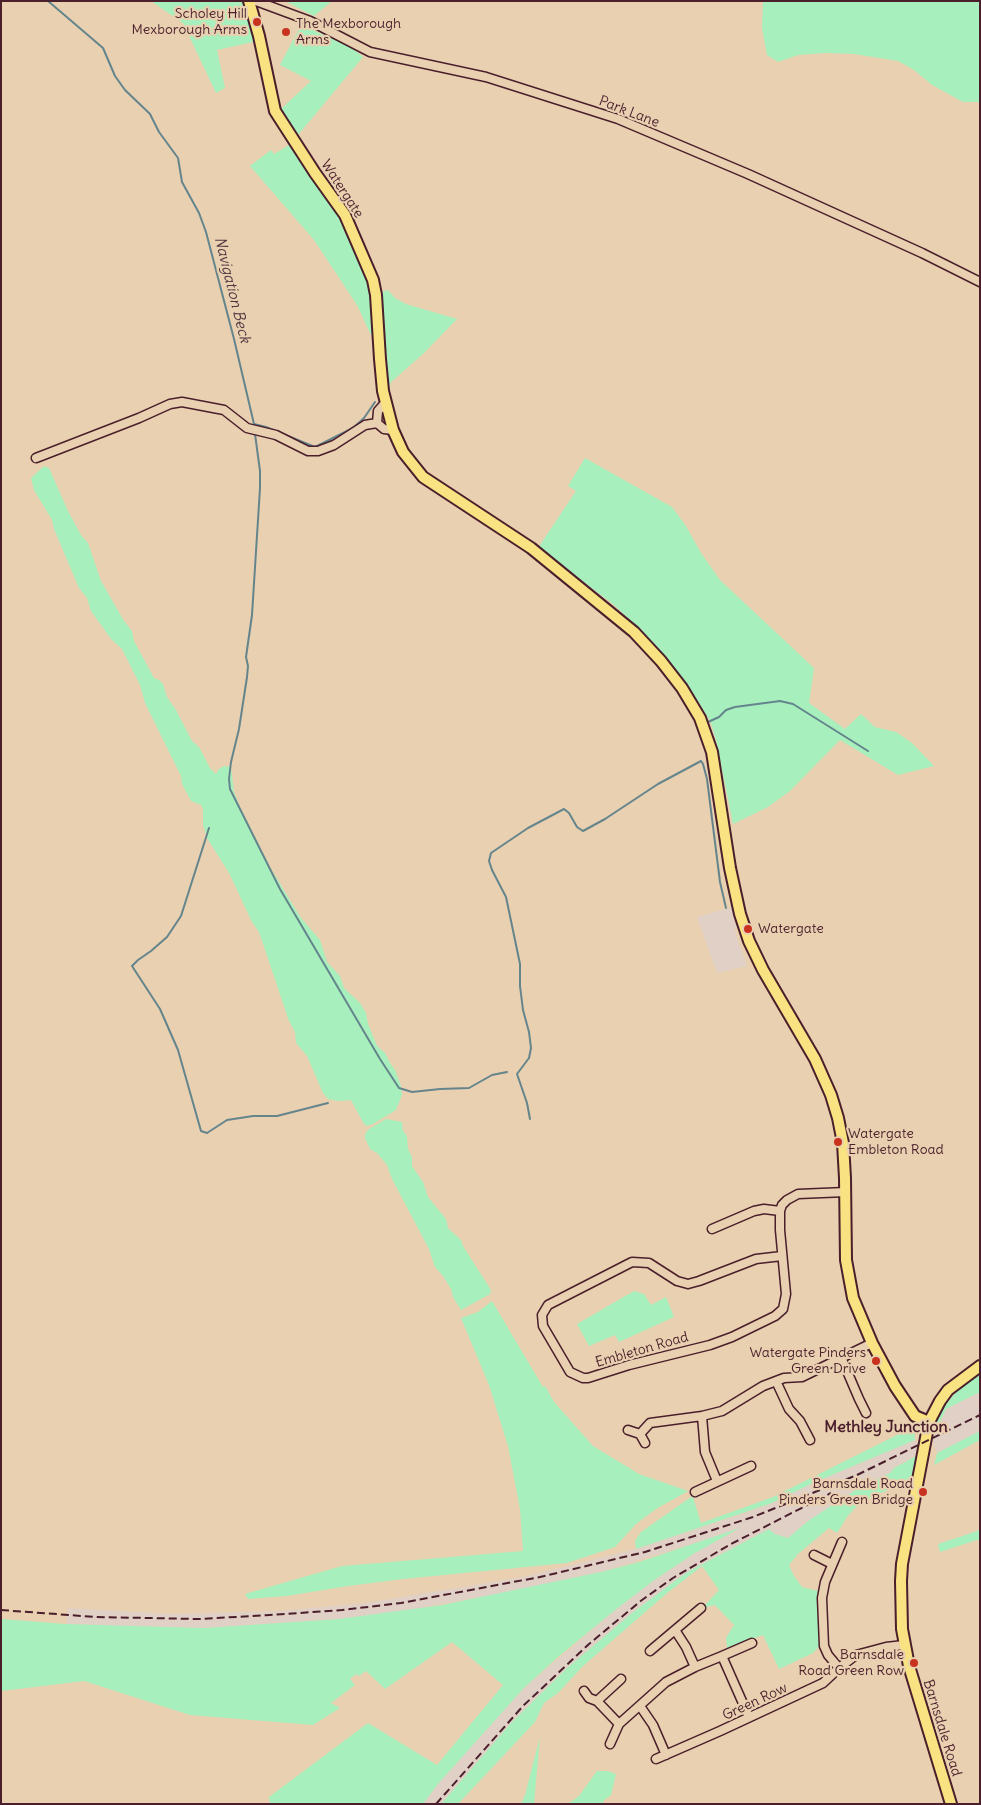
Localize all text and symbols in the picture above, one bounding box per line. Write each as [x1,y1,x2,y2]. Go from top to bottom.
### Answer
place label: Scholey Hill Mexborough Arms [132,6,247,38]
marker: Scholey Hill Mexborough Arms [251,16,263,28]
place label: The Mexborough Arms [296,16,401,48]
marker: The Mexborough Arms [280,26,292,38]
street label: Park Lane [596,93,662,131]
street label: Watergate [317,157,367,221]
water label: Navigation Beck [210,235,254,345]
place label: Watergate [758,921,824,937]
marker: Watergate [742,923,754,935]
place label: Watergate Embleton Road [848,1126,944,1158]
marker: Watergate Embleton Road [832,1136,844,1148]
street label: Embleton Road [594,1329,690,1371]
place label: Watergate Pinders Green Drive [749,1345,866,1378]
marker: Watergate Pinders Green Drive [870,1355,882,1367]
district label: Methley Junction [824,1417,948,1437]
place label: Barnsdale Road Pinders Green Bridge [779,1476,913,1508]
marker: Barnsdale Road Pinders Green Bridge [917,1486,929,1498]
place label: Barnsdale Road Green Row [798,1647,904,1680]
marker: Barnsdale Road Green Row [908,1657,920,1669]
street label: Barnsdale Road [919,1678,965,1778]
street label: Green Row [720,1680,790,1724]

